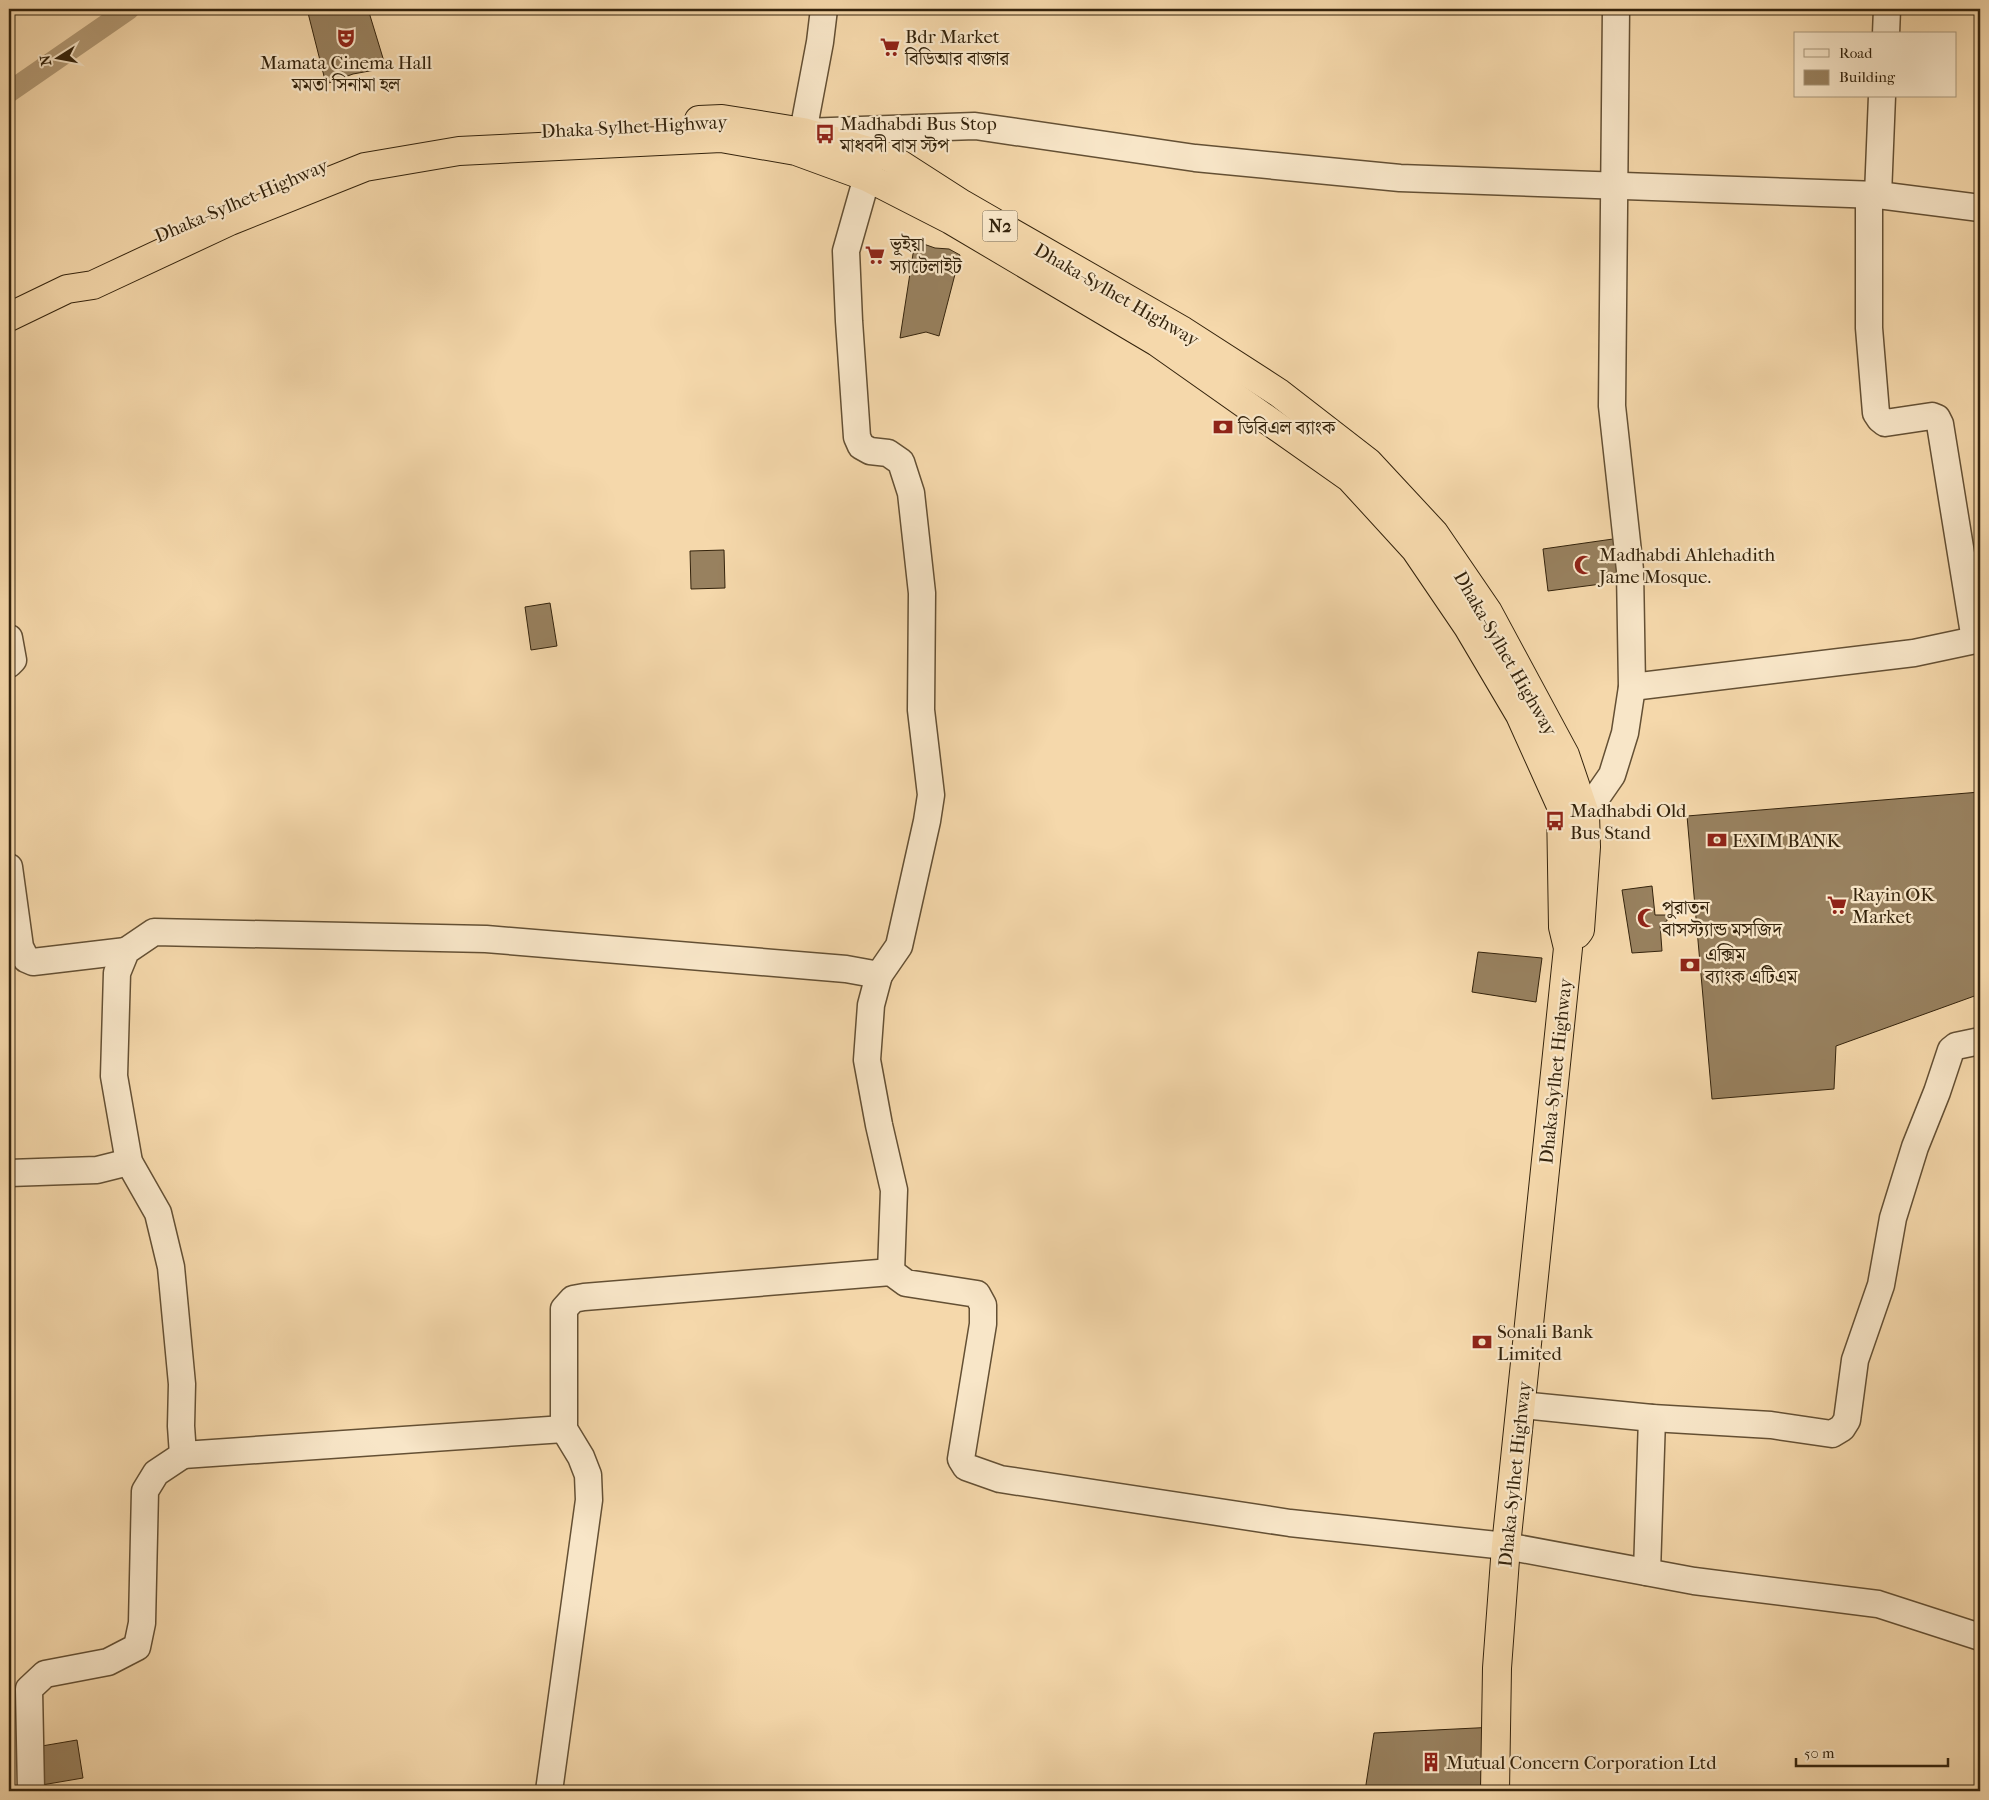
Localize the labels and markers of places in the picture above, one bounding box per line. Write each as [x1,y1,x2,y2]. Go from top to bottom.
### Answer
place label: Bdr Market বিডিআর বাজার [904,26,1011,70]
theatre icon: Mamata Cinema Hall মমতা সিনামা হল [335,27,357,49]
supermarket icon: Bdr Market বিডিআর বাজার [879,36,901,58]
place label: Mamata Cinema Hall মমতা সিনামা হল [260,52,432,96]
place label: Madhabdi Bus Stop মাধবদী বাস স্টপ [839,113,997,157]
bus stop icon: Madhabdi Bus Stop মাধবদী বাস স্টপ [814,123,836,145]
place label: ভূইয়া স্যাটেলাইট [889,233,964,278]
supermarket icon: ভূইয়া স্যাটেলাইট [864,244,886,266]
bank icon: ডিবিএল ব্যাংক [1212,416,1234,438]
place label: ডিবিএল ব্যাংক [1237,416,1336,439]
place label: Madhabdi Ahlehadith Jame Mosque. [1597,544,1775,588]
mosque icon: Madhabdi Ahlehadith Jame Mosque. [1573,554,1595,576]
place label: Madhabdi Old Bus Stand [1570,800,1687,844]
bus stop icon: Madhabdi Old Bus Stand [1544,810,1566,832]
bank icon: EXIM BANK [1706,829,1728,851]
place label: EXIM BANK [1732,830,1841,852]
place label: Rayin OK Market [1852,884,1935,928]
supermarket icon: Rayin OK Market [1826,894,1848,916]
place label: পুরাতন বাসস্ট্যান্ড মসজিদ [1661,897,1783,941]
mosque icon: পুরাতন বাসস্ট্যান্ড মসজিদ [1636,907,1658,929]
place label: এক্সিম ব্যাংক এটিএম [1704,943,1798,988]
bank icon: এক্সিম ব্যাংক এটিএম [1679,954,1701,976]
place label: Sonali Bank Limited [1497,1321,1593,1365]
bank icon: Sonali Bank Limited [1471,1331,1493,1353]
building icon: Mutual Concern Corporation Ltd [1420,1751,1442,1773]
place label: Mutual Concern Corporation Ltd [1446,1752,1717,1774]

